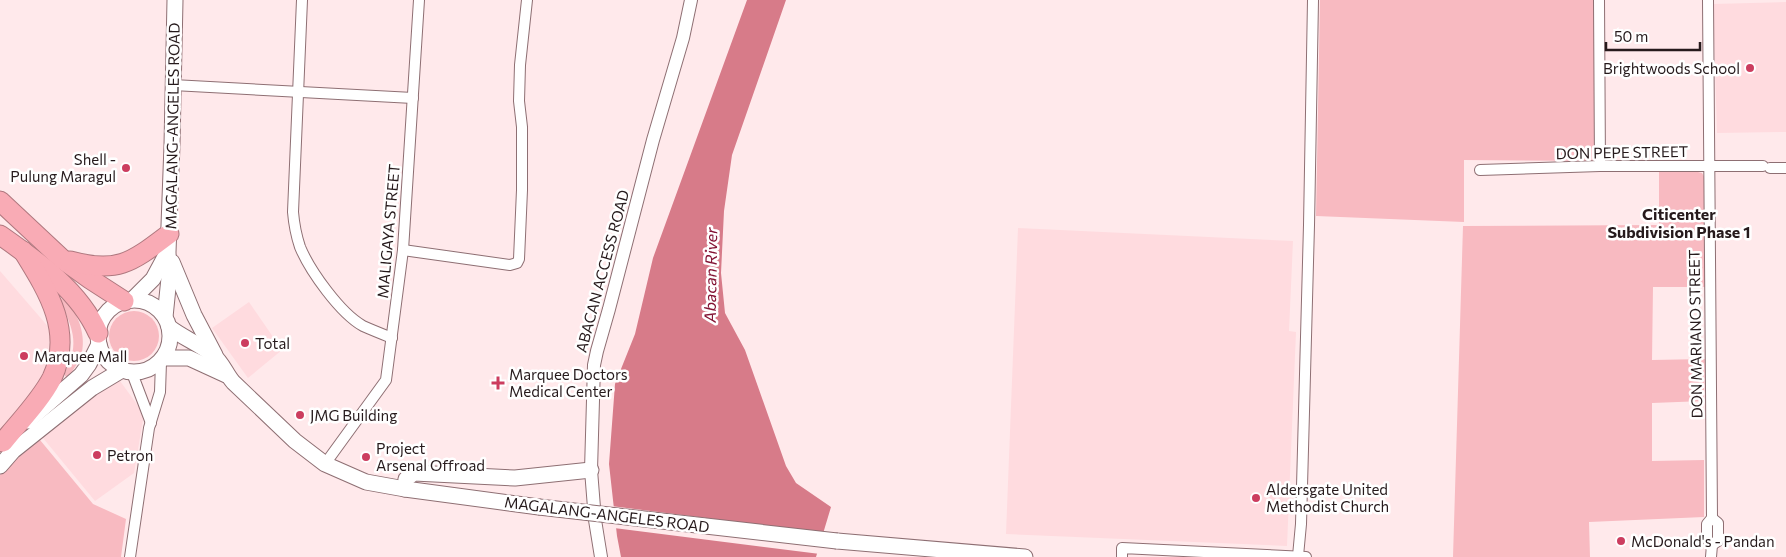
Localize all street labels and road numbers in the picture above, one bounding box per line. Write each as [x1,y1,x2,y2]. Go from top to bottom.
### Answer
street label: MAGALANG-ANGELES ROAD [161,23,183,229]
street label: DON PEPE STREET [1556,142,1689,162]
street label: MALIGAYA STREET [373,163,403,299]
street label: ABACAN ACCESS ROAD [572,188,632,354]
street label: DON MARIANO STREET [1685,249,1705,419]
street label: MAGALANG-ANGELES ROAD [503,492,711,536]

